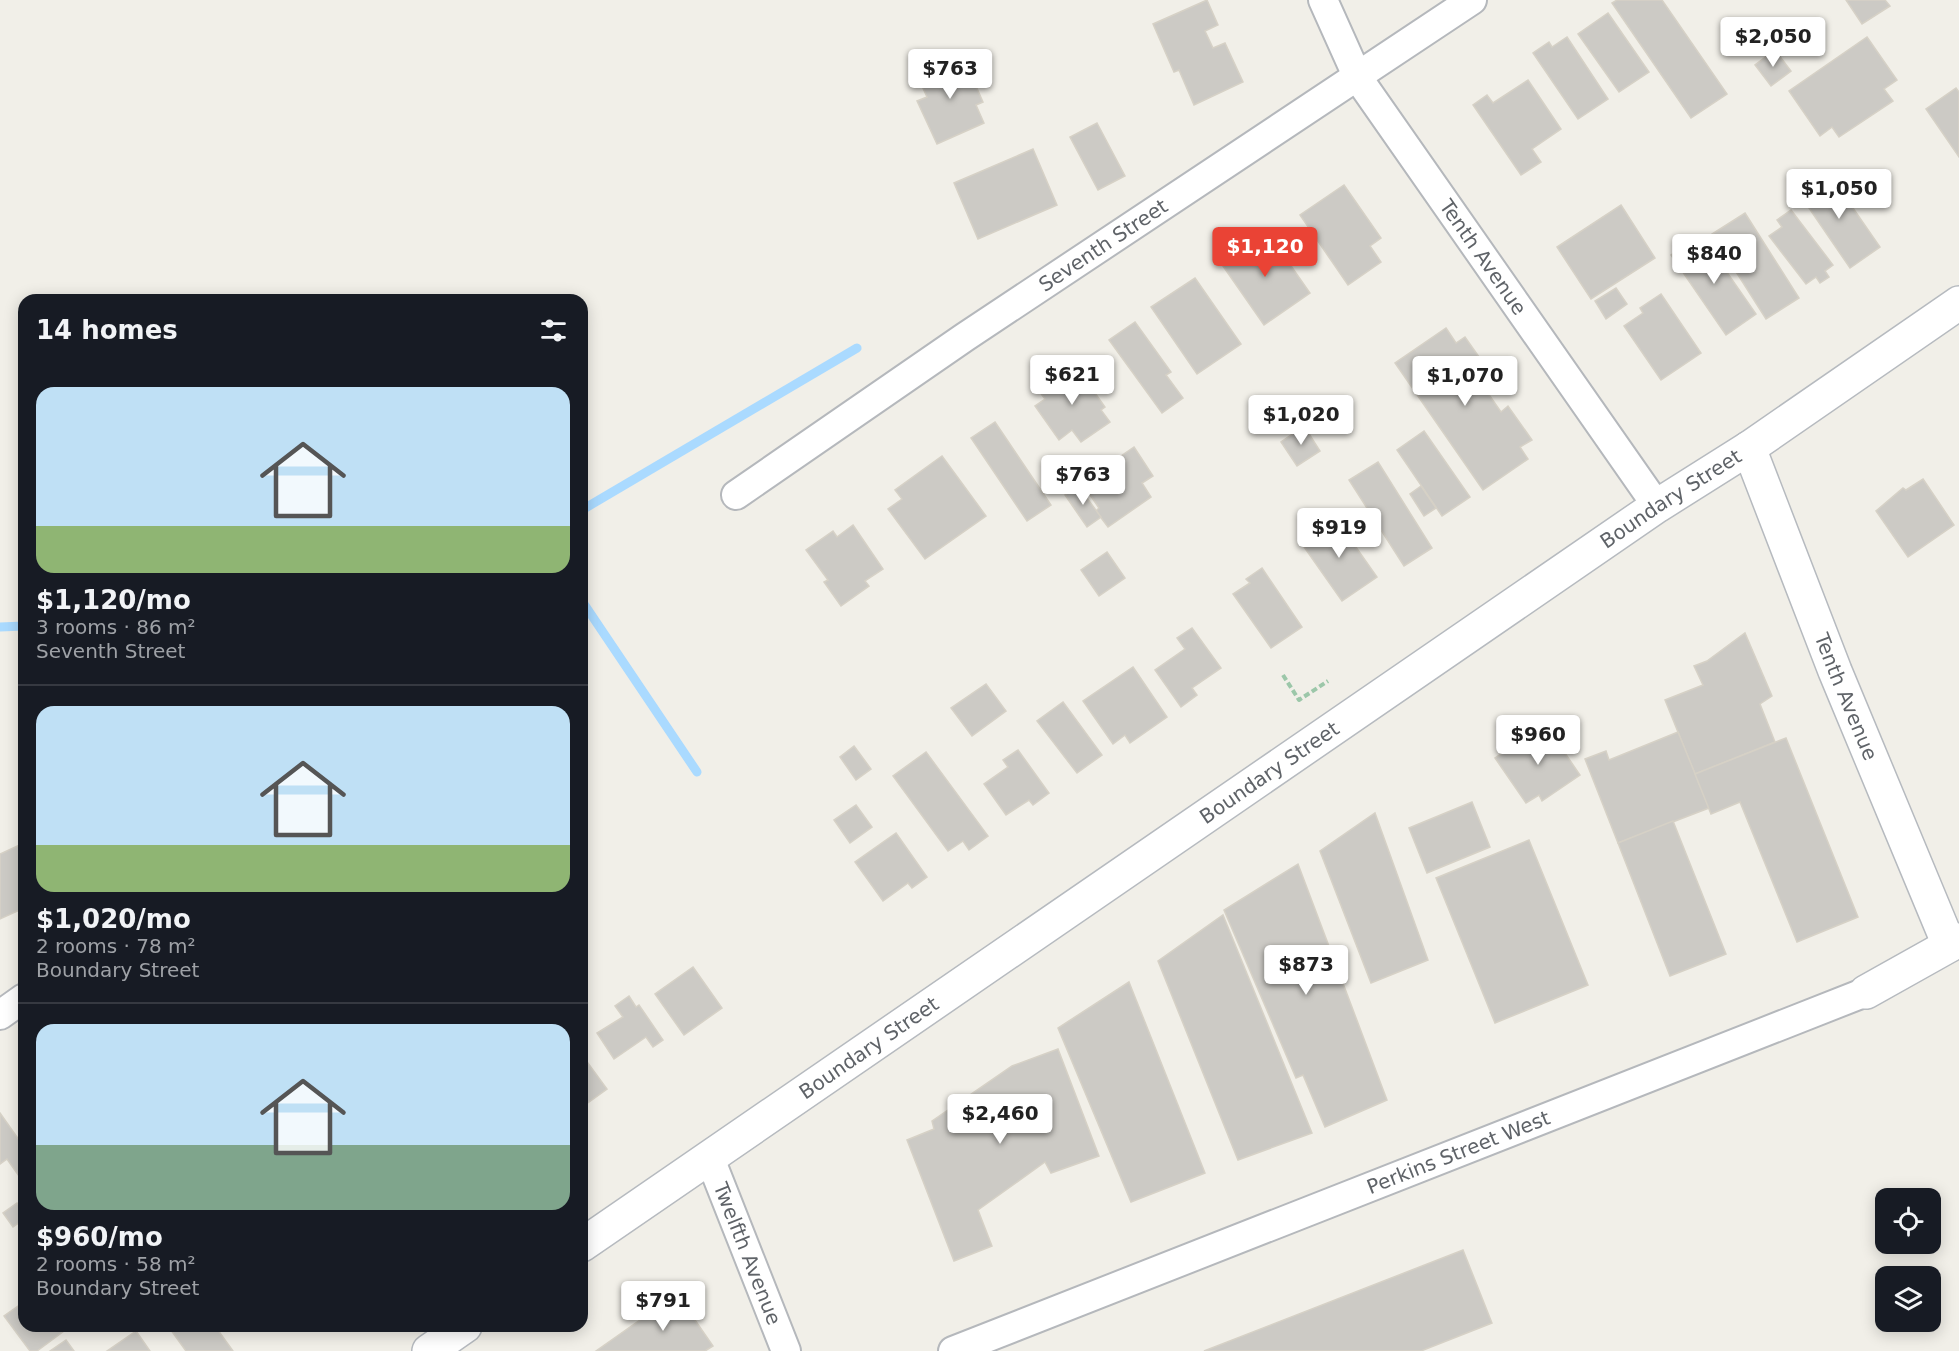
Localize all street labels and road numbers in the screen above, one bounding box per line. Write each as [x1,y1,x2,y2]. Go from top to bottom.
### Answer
street label: Seventh Street [1034,194,1172,297]
street label: Tenth Avenue [1434,194,1532,319]
street label: Boundary Street [1596,444,1746,553]
street label: Tenth Avenue [1809,629,1883,764]
street label: Boundary Street [1195,716,1344,829]
street label: Boundary Street [795,992,943,1104]
street label: Perkins Street West [1363,1105,1554,1199]
street label: Twelfth Avenue [708,1178,786,1328]

